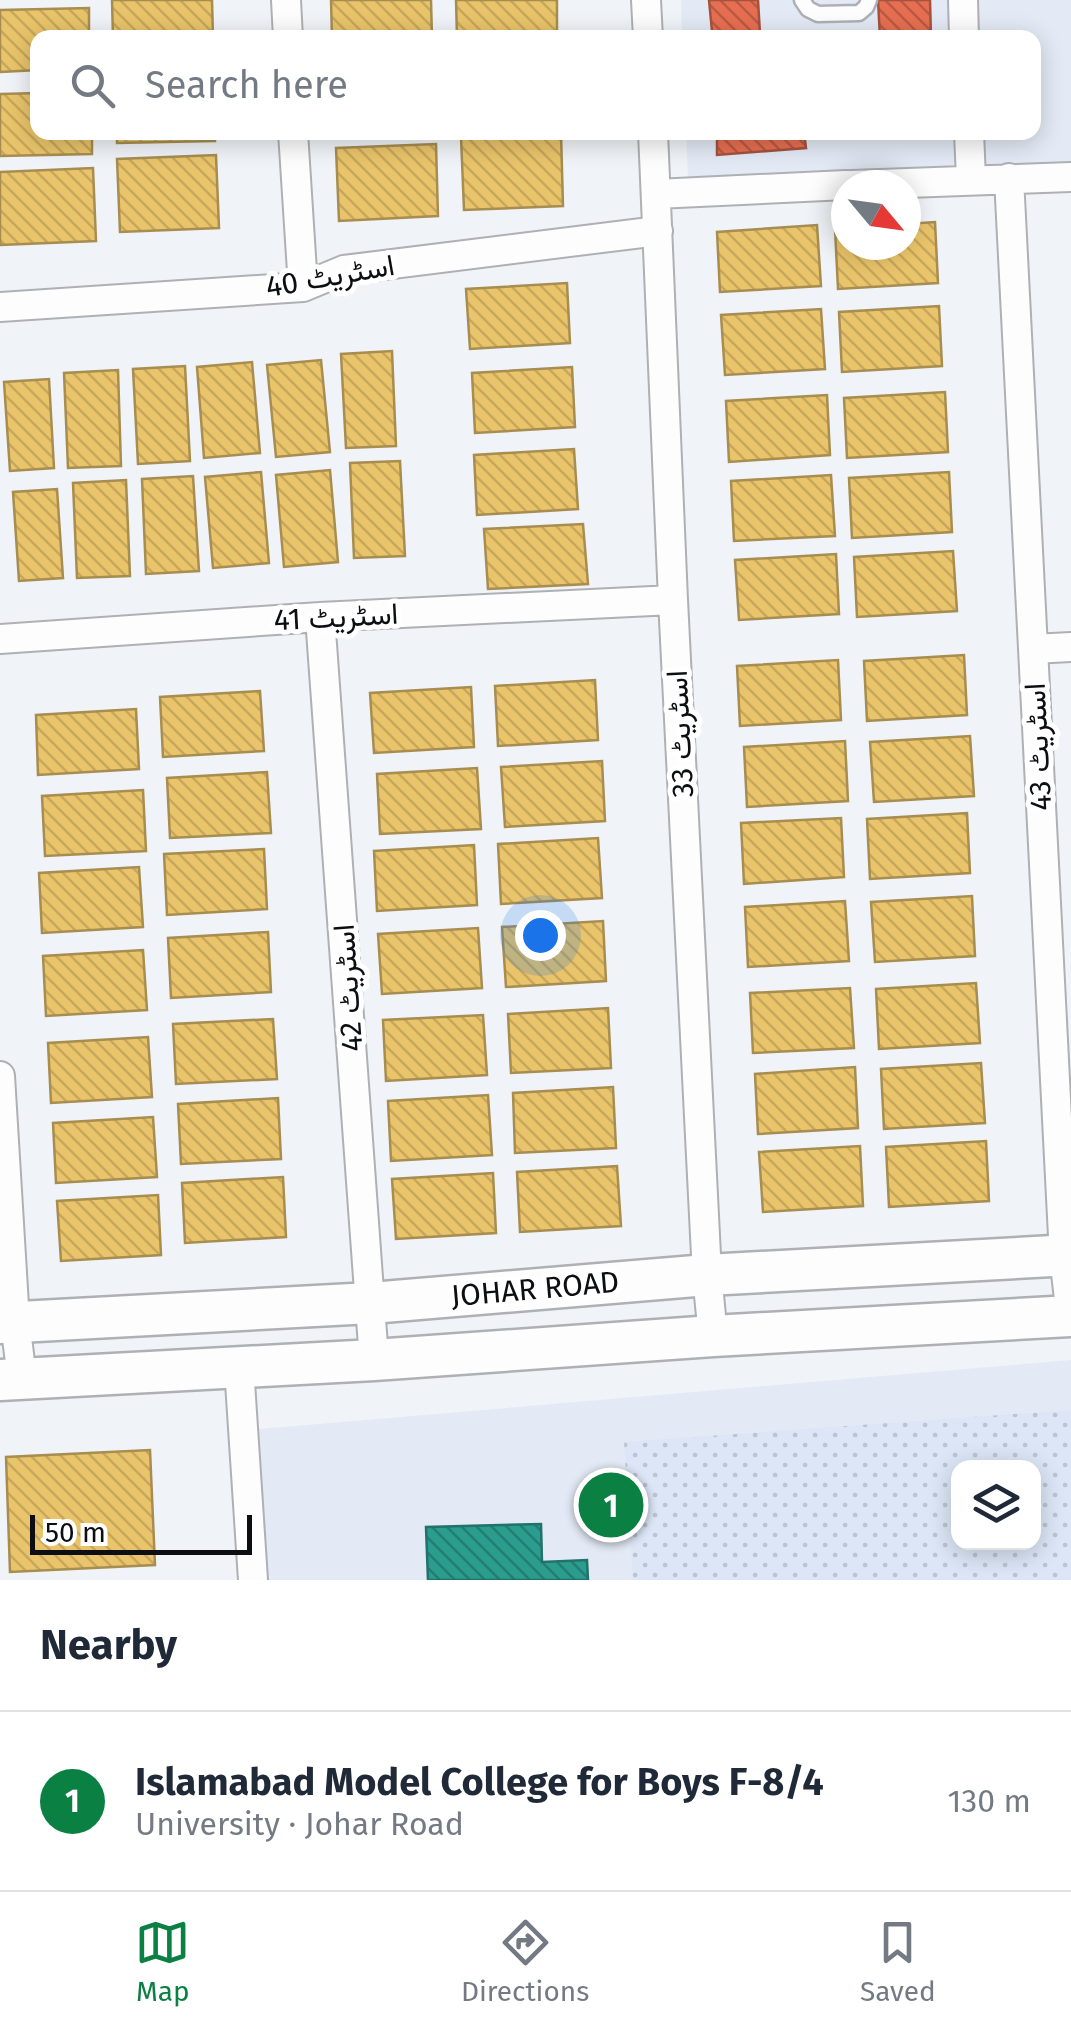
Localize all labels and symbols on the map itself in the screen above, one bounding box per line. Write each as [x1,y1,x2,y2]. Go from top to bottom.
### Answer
north arrow [831,170,921,260]
street label: اسٹریٹ 40 [263,247,397,305]
street label: اسٹریٹ 41 [273,596,399,638]
street label: اسٹریٹ 33 [659,669,701,799]
street label: اسٹریٹ 43 [1017,682,1059,812]
your location [515,910,566,961]
street label: اسٹریٹ 42 [326,923,370,1053]
street label: JOHAR ROAD [450,1264,620,1314]
pin: 1 [578,1468,644,1542]
scale bar [30,1510,252,1554]

